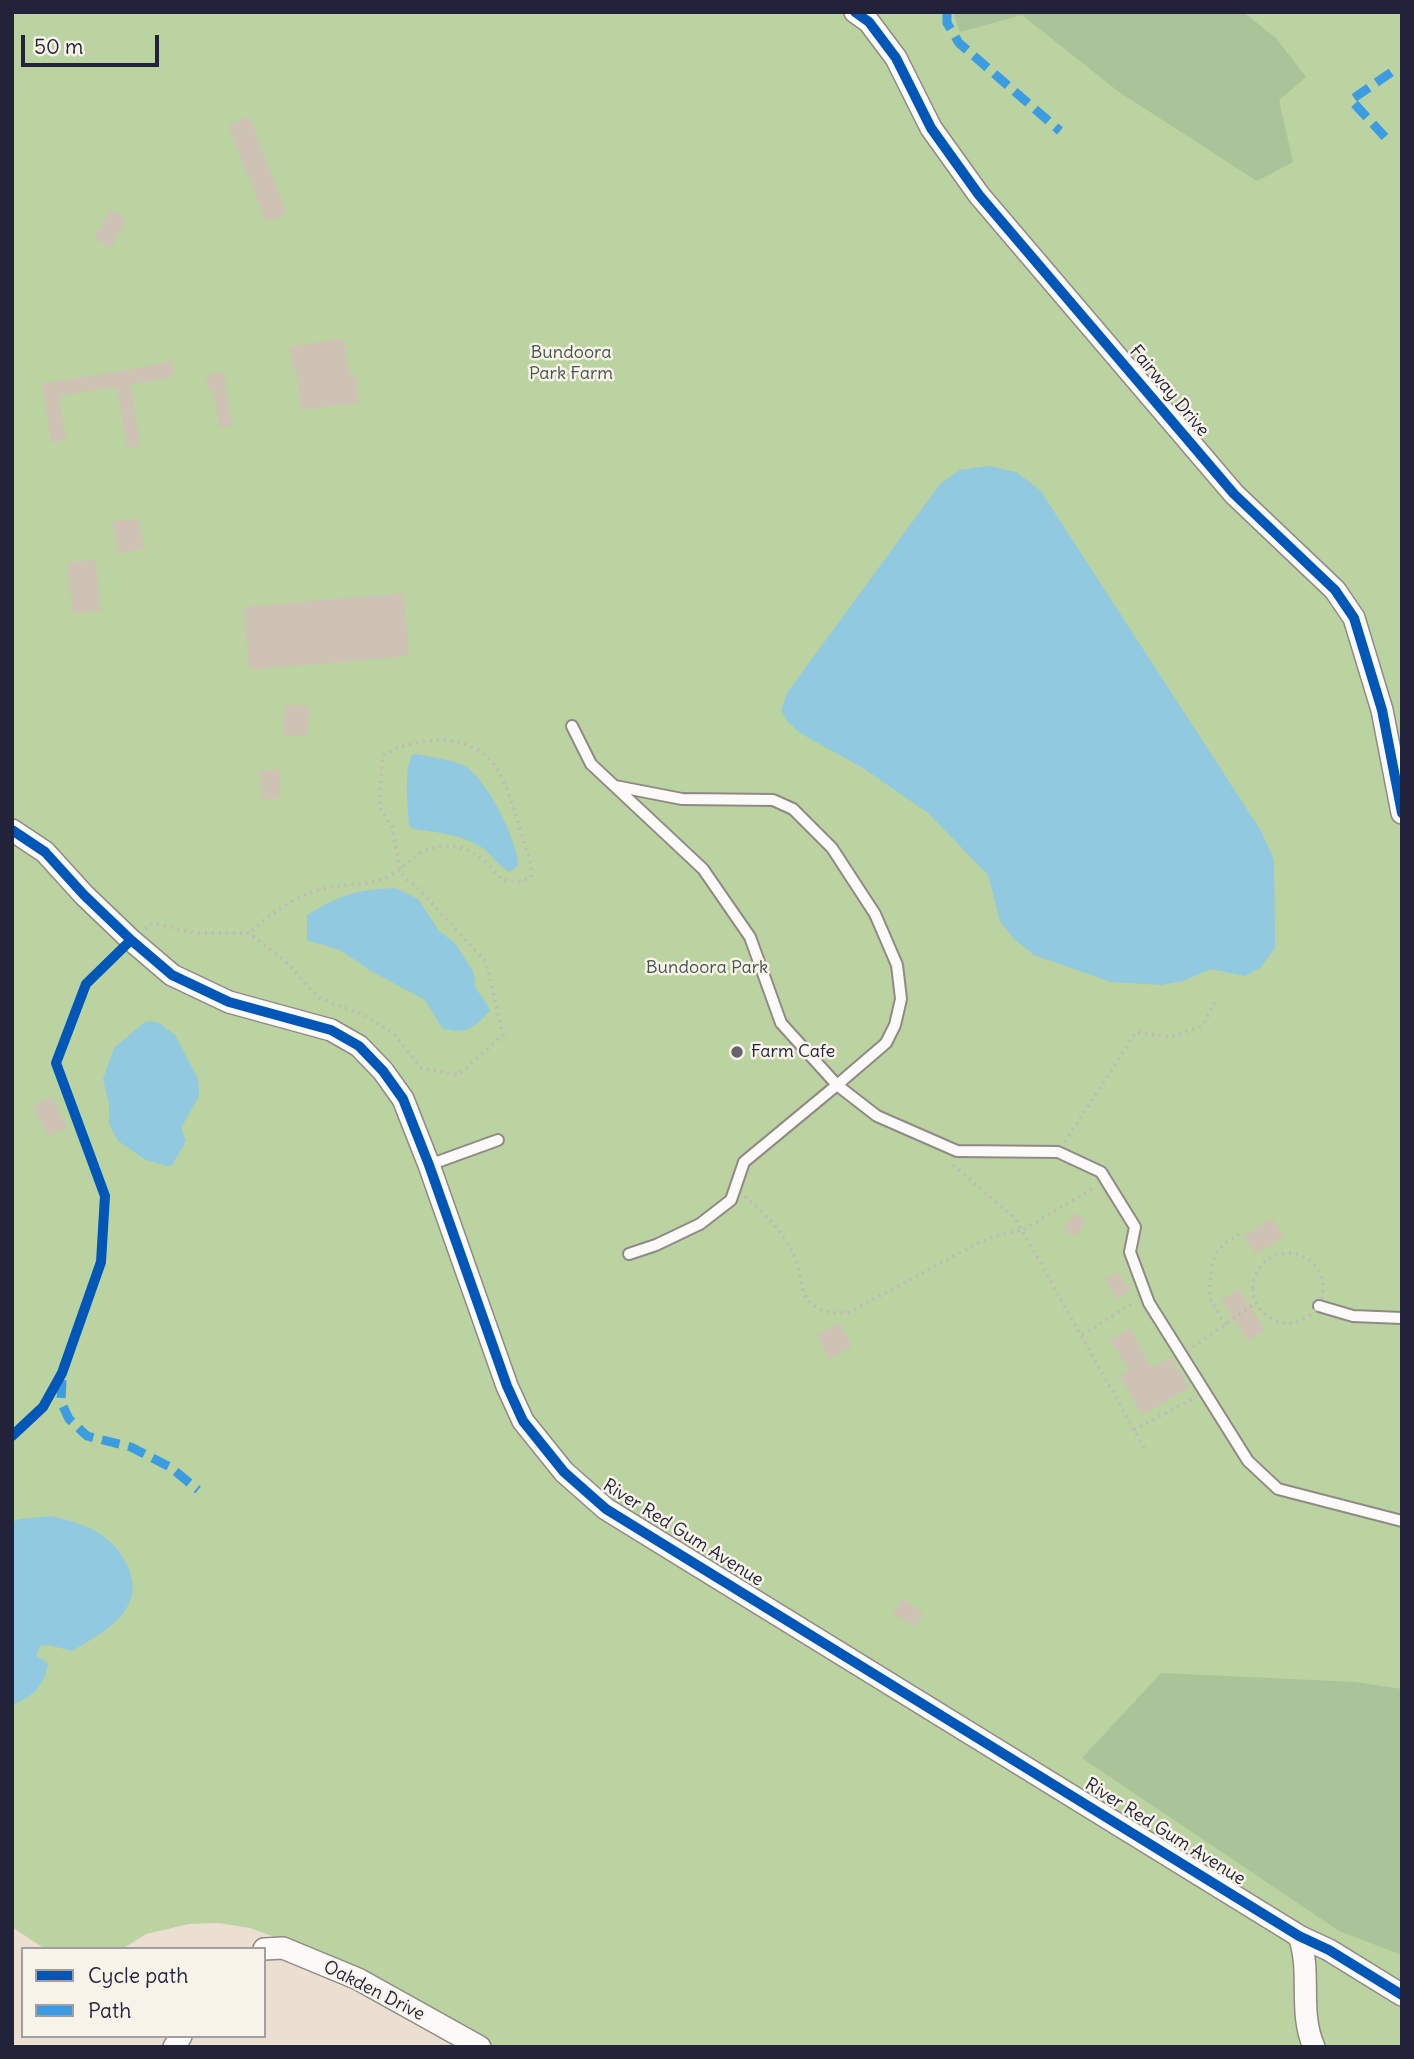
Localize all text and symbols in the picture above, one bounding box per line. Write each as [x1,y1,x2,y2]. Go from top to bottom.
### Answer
scale bar [24,21,163,65]
text: 50 m [34,33,83,60]
street label: Fairway Drive [1125,341,1213,441]
park label: Bundoora Park Farm [529,342,613,384]
park label: Bundoora Park [646,957,768,979]
place label: Farm Cafe [751,1041,835,1063]
marker: Farm Cafe [729,1044,745,1060]
street label: River Red Gum Avenue [599,1475,767,1591]
street label: River Red Gum Avenue [1081,1774,1249,1890]
legend [21,1947,266,2038]
street label: Oakden Drive [320,1956,428,2026]
text: Cycle path [88,1962,188,1989]
text: Path [88,1997,131,2024]

